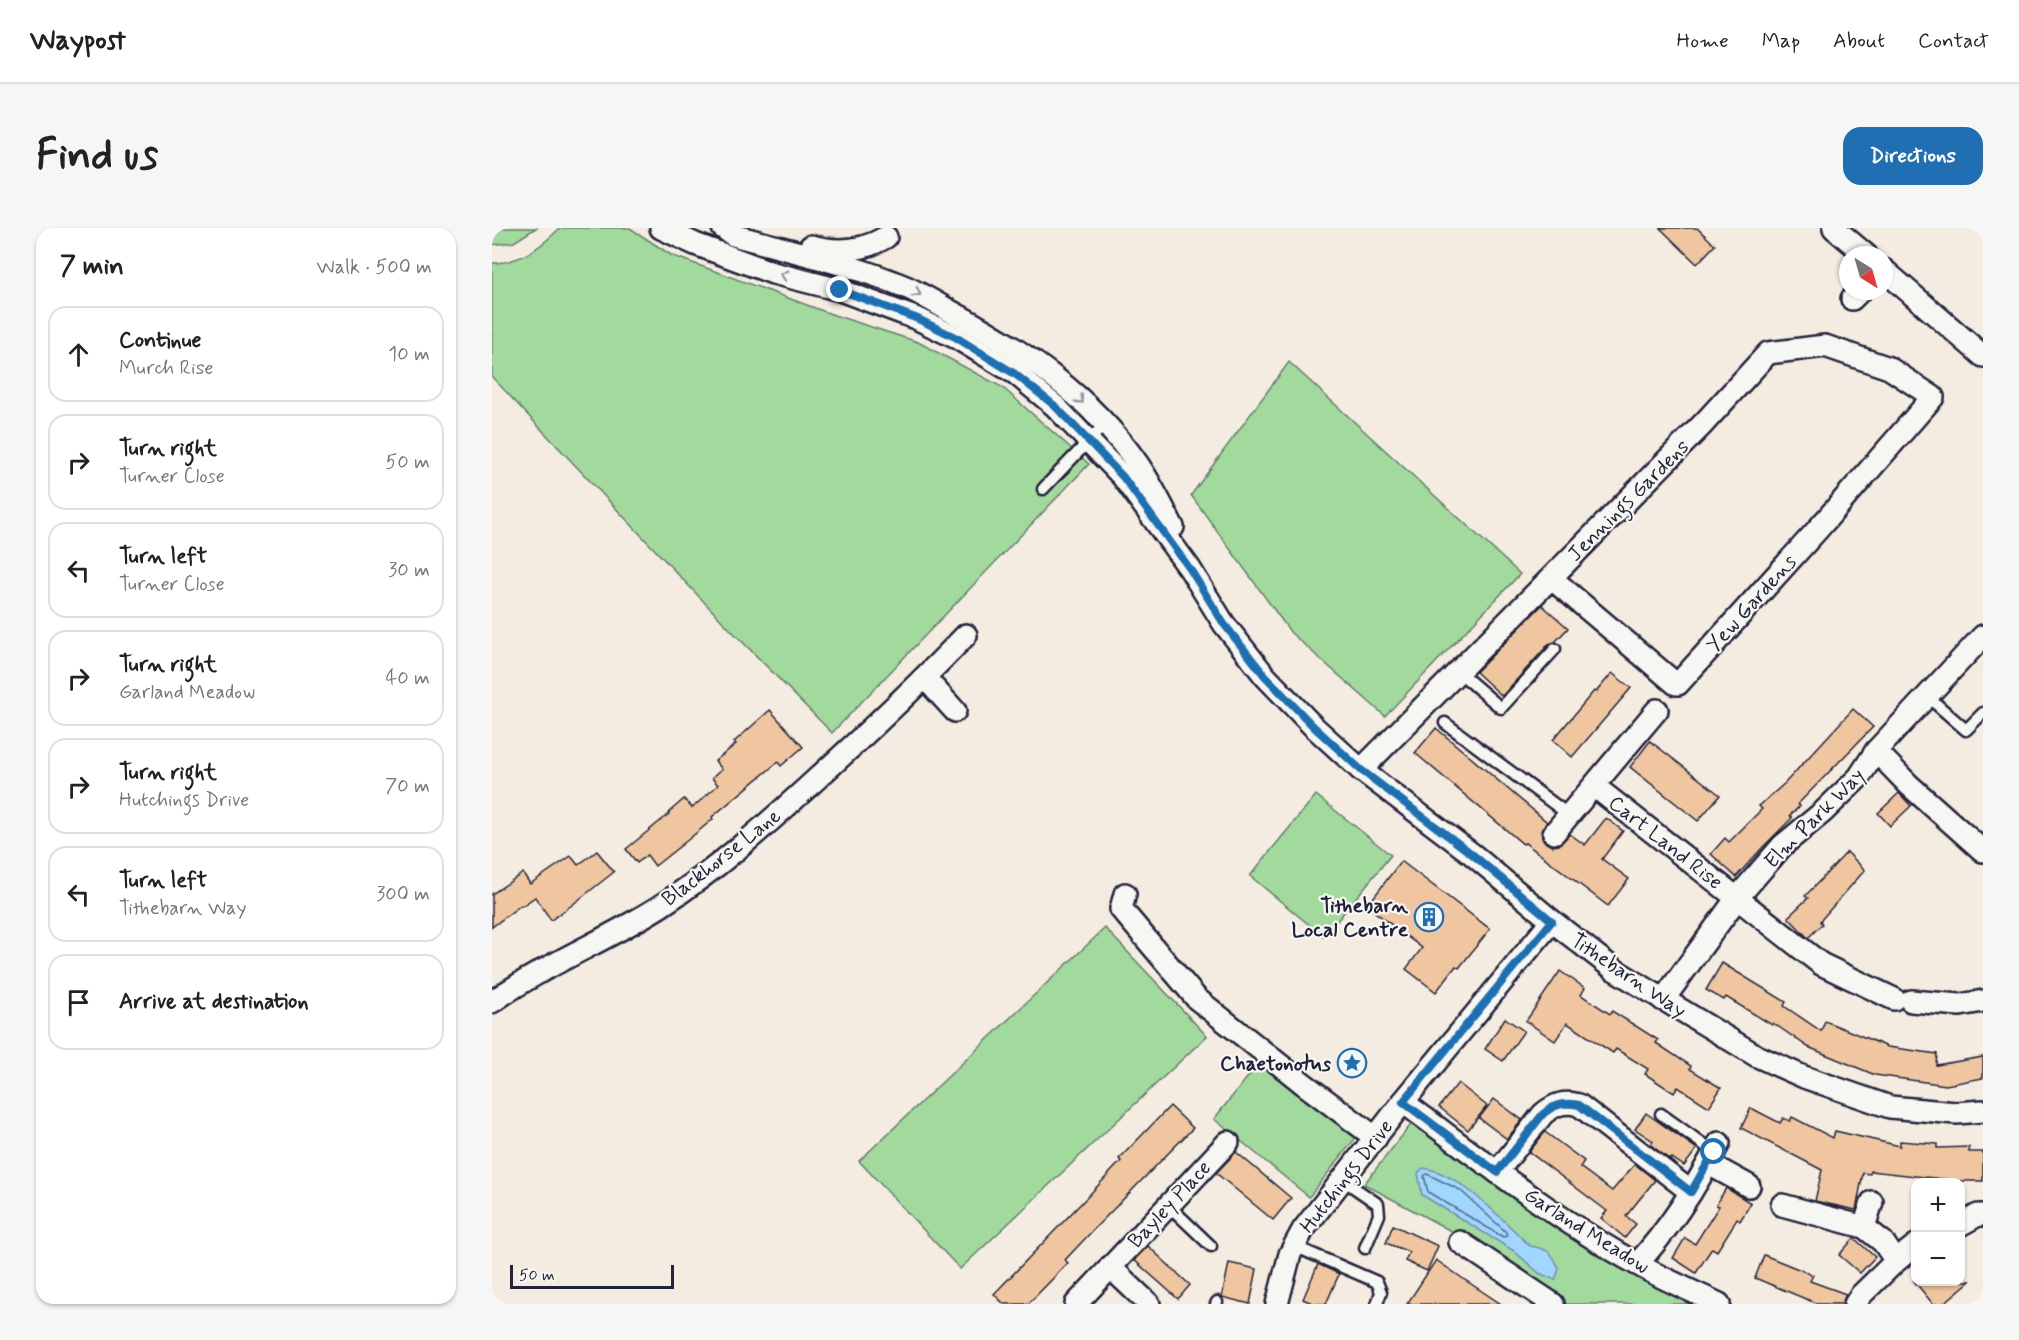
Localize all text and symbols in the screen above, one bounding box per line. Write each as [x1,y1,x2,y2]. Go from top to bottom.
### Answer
text: Waypost [30,23,126,60]
text: Home [1677,27,1729,55]
text: Map [1762,27,1800,55]
text: About [1833,27,1885,55]
text: Contact [1918,27,1989,55]
button: Directions [1843,127,1983,185]
text: Find us [36,129,158,184]
north arrow [1839,246,1893,300]
text: 7 min [60,250,124,284]
text: Walk · 500 m [317,254,432,281]
one-way arrow [779,270,789,283]
route end [826,276,852,302]
one-way arrow [911,286,922,297]
text: Continue [119,327,201,355]
icon: ahead [62,338,95,371]
text: 10 m [388,341,430,368]
text: Murch Rise [119,355,214,382]
one-way arrow [1072,392,1083,403]
street label: Jennings Gardens [1562,434,1697,569]
text: Turn right [119,435,217,463]
icon: right [62,446,95,479]
text: 50 m [385,449,430,476]
text: Turner Close [119,463,225,490]
text: Turn left [119,543,207,571]
street label: Yew Gardens [1700,549,1803,659]
icon: left [62,554,95,587]
text: 30 m [388,557,430,584]
text: Turner Close [119,571,225,598]
text: Turn right [119,651,217,679]
icon: right [62,662,95,695]
text: 40 m [386,665,430,692]
text: Garland Meadow [119,679,255,706]
text: Turn right [119,759,217,787]
street label: Elm Park Way [1758,762,1871,875]
icon: right [62,770,95,803]
text: 70 m [385,773,430,800]
text: Hutchings Drive [119,787,249,814]
street label: Cart Land Rise [1602,789,1728,896]
street label: Blackhorse Lane [656,802,787,913]
text: Turn left [119,867,207,895]
icon: left [62,878,95,911]
text: 300 m [376,881,430,908]
place label: Tithebarn Local Centre [1291,892,1409,944]
text: Tithebarn Way [119,895,247,922]
building icon: Tithebarn Local Centre [1413,901,1445,933]
street label: Tithebarn Way [1565,927,1692,1025]
icon: arrive [62,986,95,1019]
text: Arrive at destination [119,988,309,1016]
place icon: Chaetonotus [1336,1047,1368,1079]
place label: Chaetonotus [1220,1050,1332,1078]
street label: Hutchings Drive [1294,1114,1402,1240]
route start [1700,1138,1726,1164]
street label: Bayley Place [1122,1155,1218,1255]
map controls [1911,1178,1965,1286]
button: + [1911,1178,1965,1232]
street label: Garland Meadow [1518,1181,1655,1281]
button: − [1911,1232,1965,1286]
scale bar [510,1262,674,1290]
text: 50 m [519,1265,555,1286]

